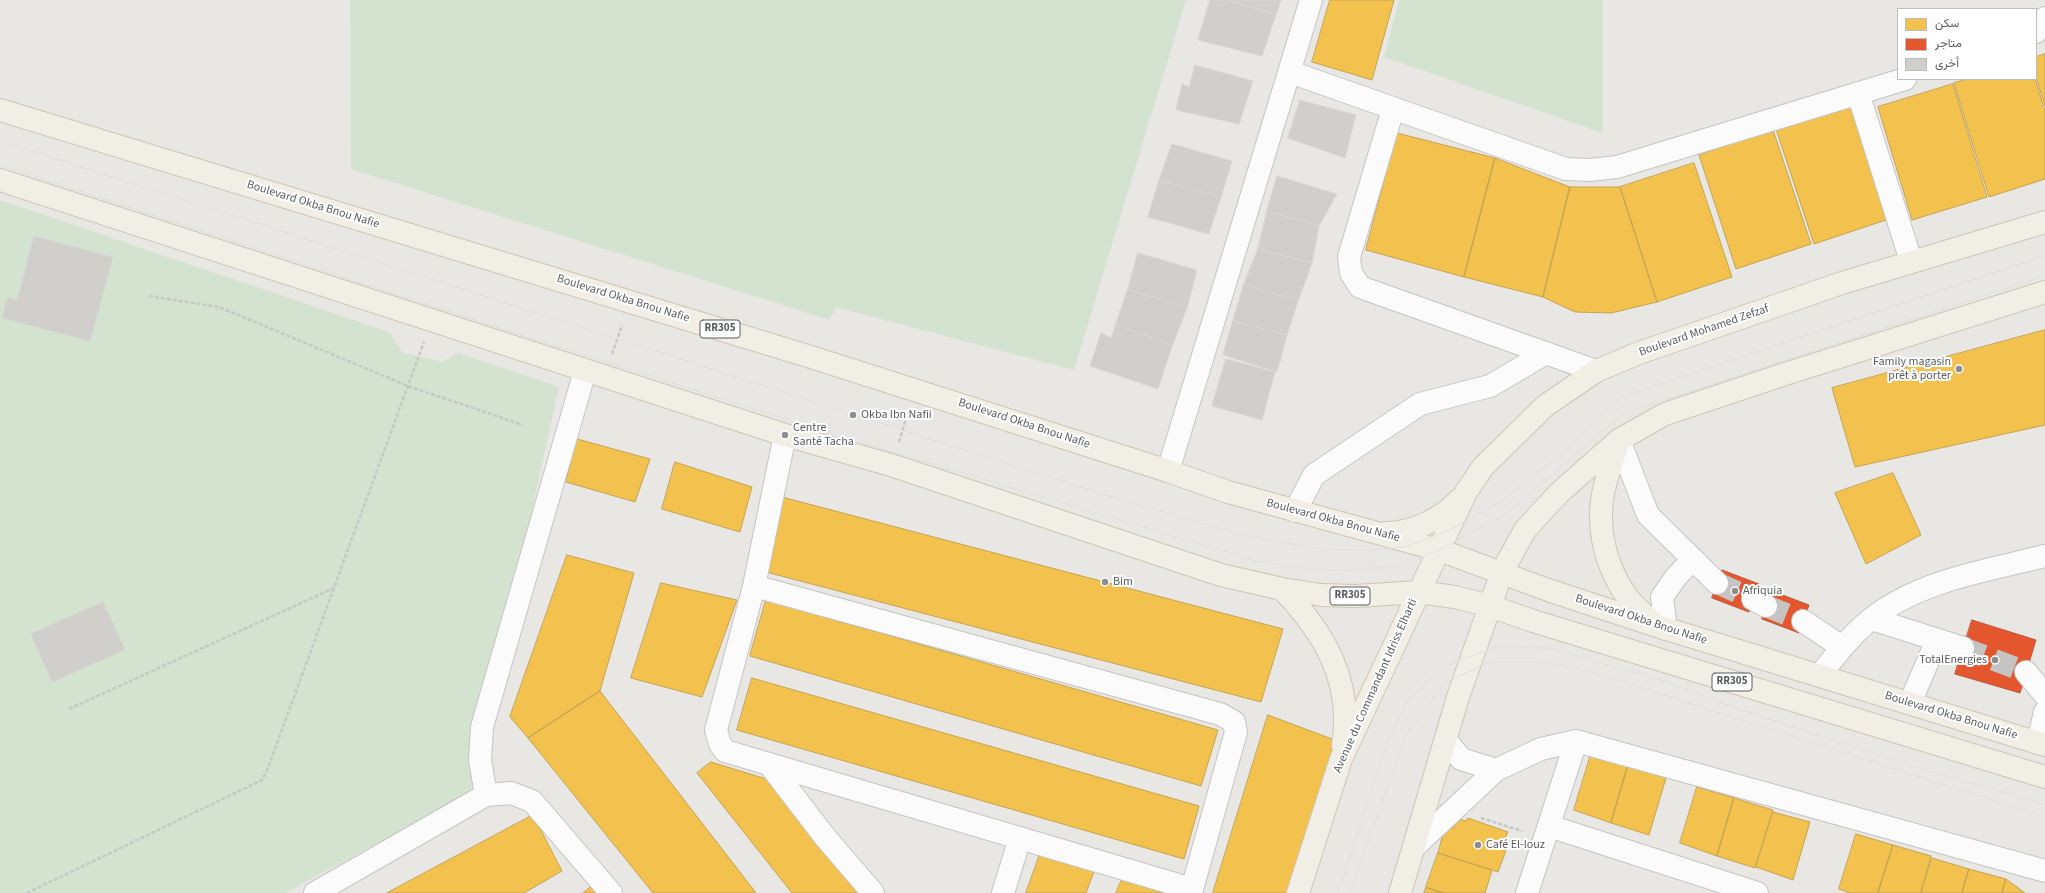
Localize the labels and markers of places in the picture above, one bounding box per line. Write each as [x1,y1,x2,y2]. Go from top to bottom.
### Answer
place label: Family magasin prêt à porter [1873,355,1951,383]
marker: Family magasin prêt à porter [1954,364,1964,374]
place label: Okba Ibn Nafii [861,408,932,422]
marker: Okba Ibn Nafii [848,410,858,420]
place label: Centre Santé Tacha [793,421,854,449]
marker: Centre Santé Tacha [780,430,790,440]
place label: Bim [1113,575,1133,589]
marker: Bim [1100,577,1110,587]
place label: Afriquia [1743,584,1782,598]
marker: Afriquia [1730,586,1740,596]
place label: TotalEnergies [1919,653,1987,667]
marker: TotalEnergies [1990,655,2000,665]
place label: Café El-louz [1486,838,1545,852]
marker: Café El-louz [1473,840,1483,850]

